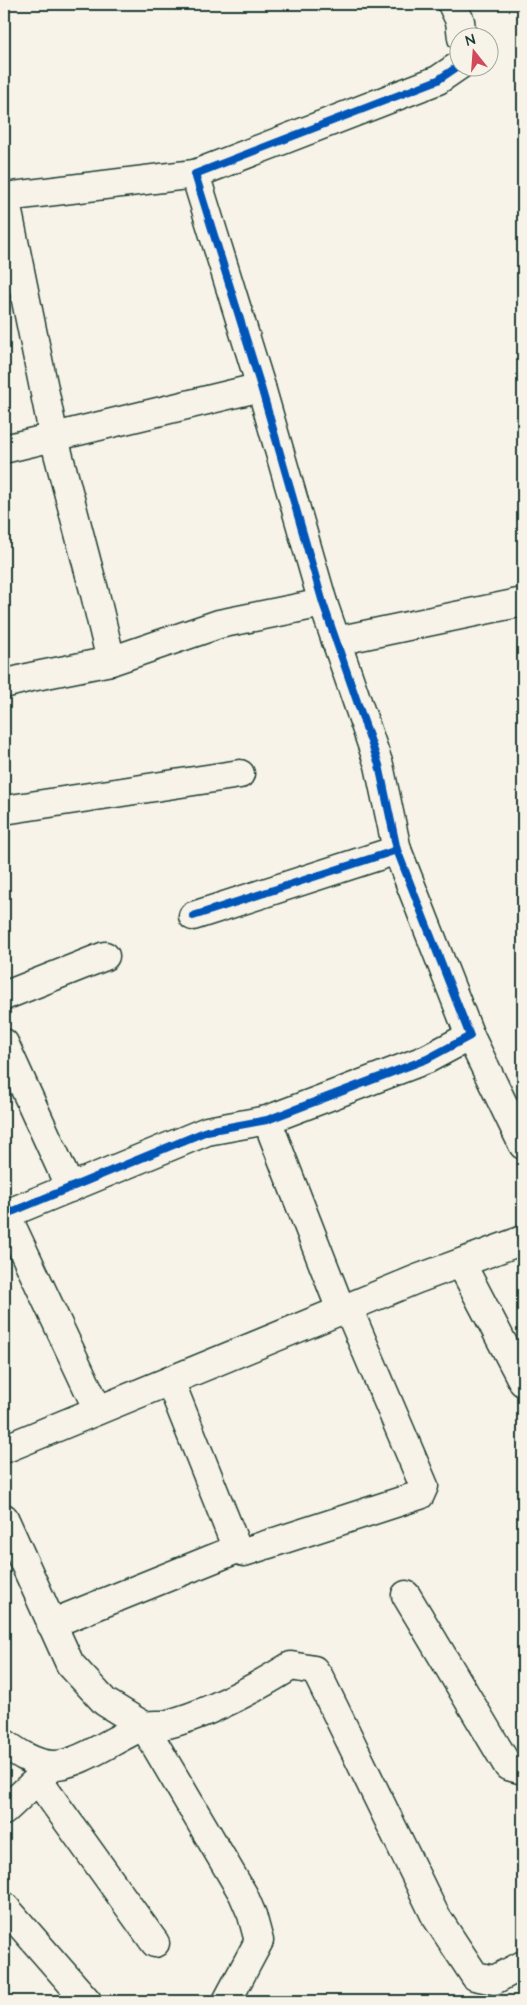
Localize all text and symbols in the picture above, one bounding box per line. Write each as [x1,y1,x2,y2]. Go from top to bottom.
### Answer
north arrow [450,28,500,78]
text: N [463,30,478,51]

